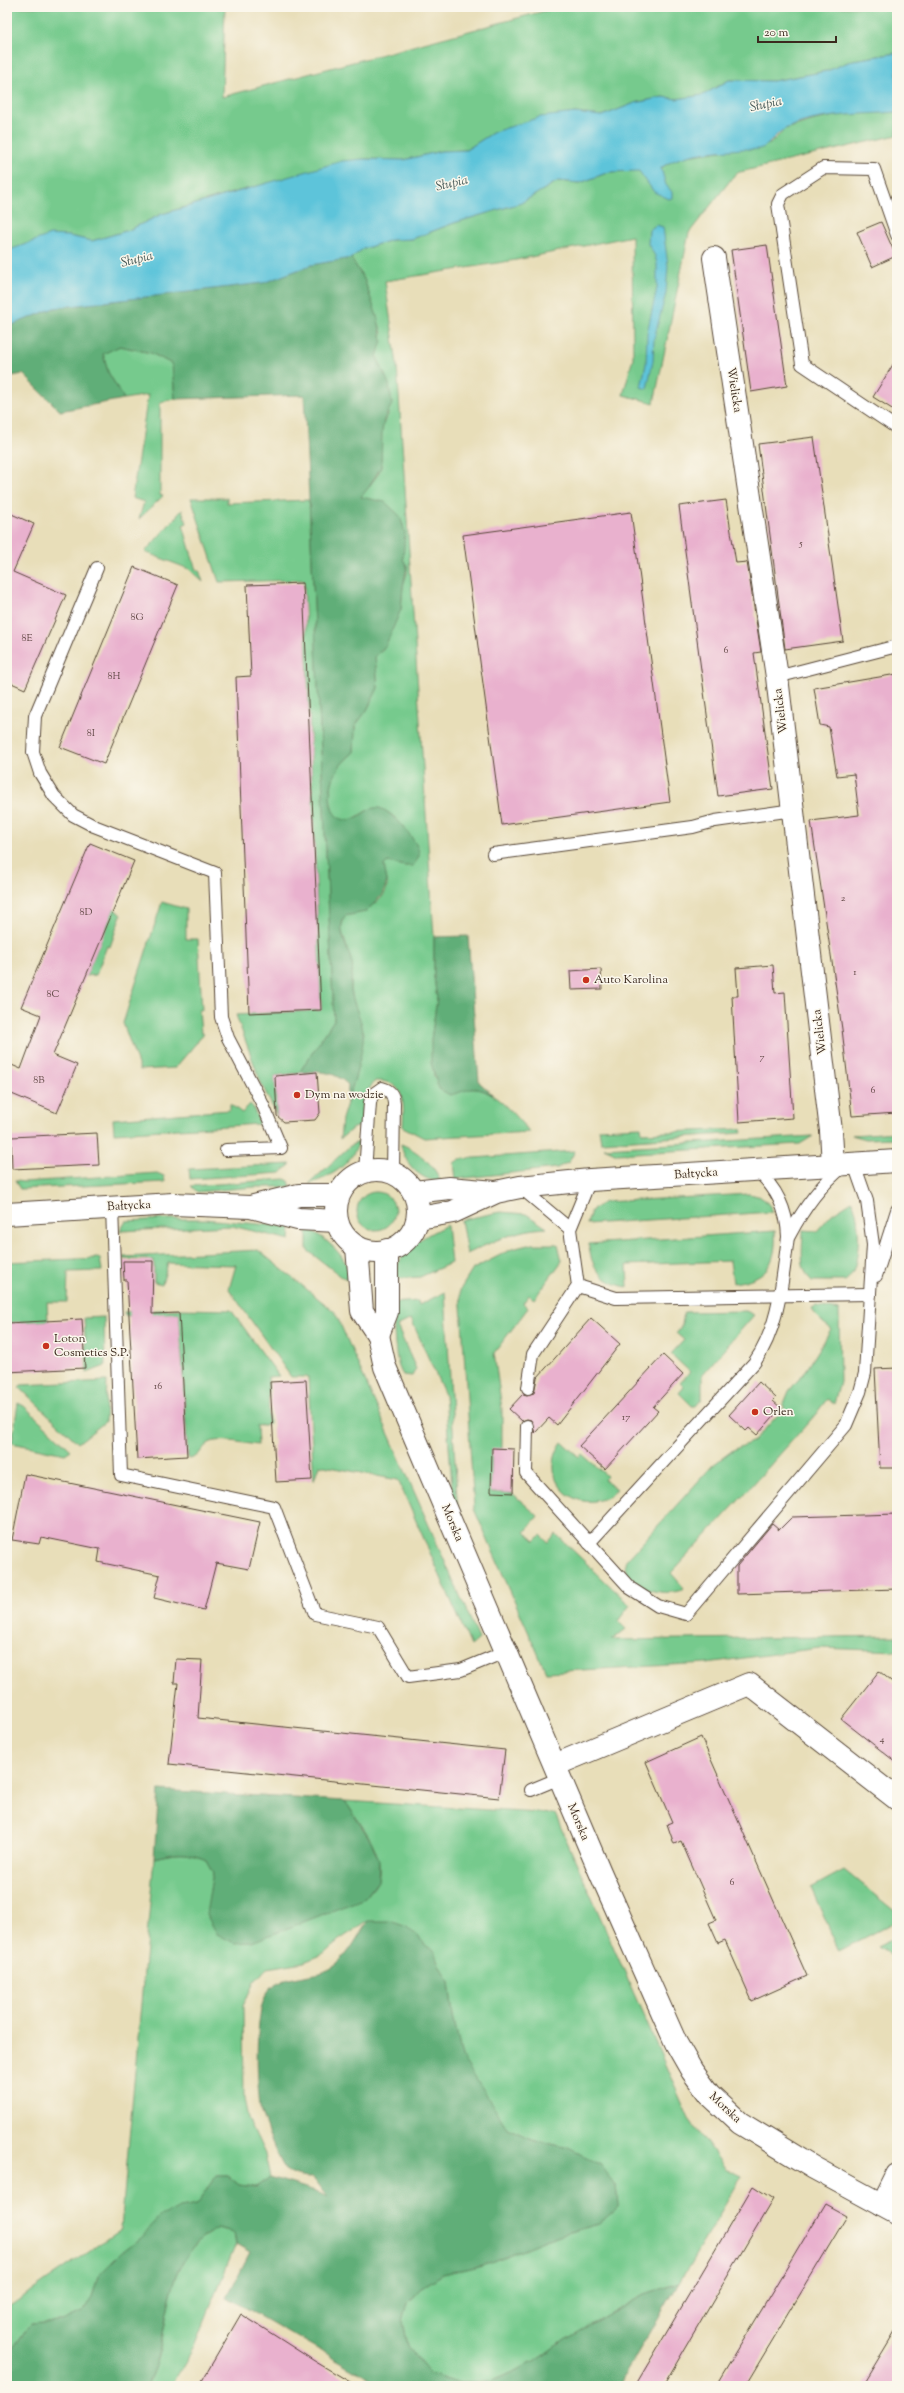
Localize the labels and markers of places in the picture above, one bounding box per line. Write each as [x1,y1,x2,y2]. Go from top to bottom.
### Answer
place label: Auto Karolina [594,971,668,989]
marker: Auto Karolina [581,975,591,985]
place label: Dym na wodzie [305,1086,384,1104]
marker: Dym na wodzie [292,1090,302,1100]
place label: Loton Cosmetics S.P. [54,1330,129,1362]
marker: Loton Cosmetics S.P. [41,1341,51,1351]
place label: Orlen [763,1403,794,1421]
marker: Orlen [750,1407,760,1417]

